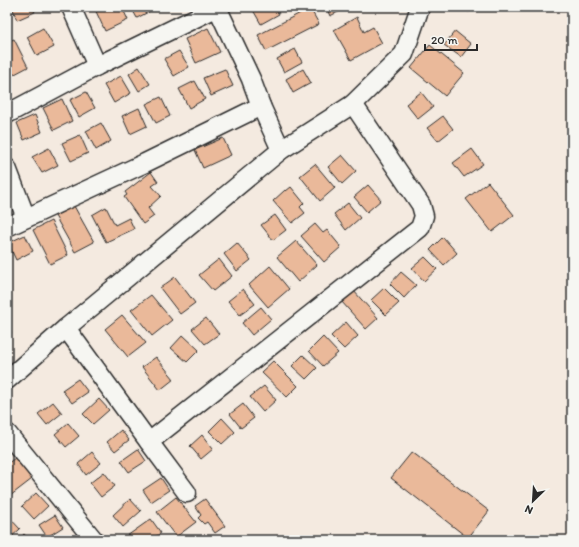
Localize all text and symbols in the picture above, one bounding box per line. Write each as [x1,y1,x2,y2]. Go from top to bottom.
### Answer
scale bar [425,26,477,52]
text: 20 m [431,33,458,47]
north arrow [513,481,553,521]
text: N [523,502,535,517]

